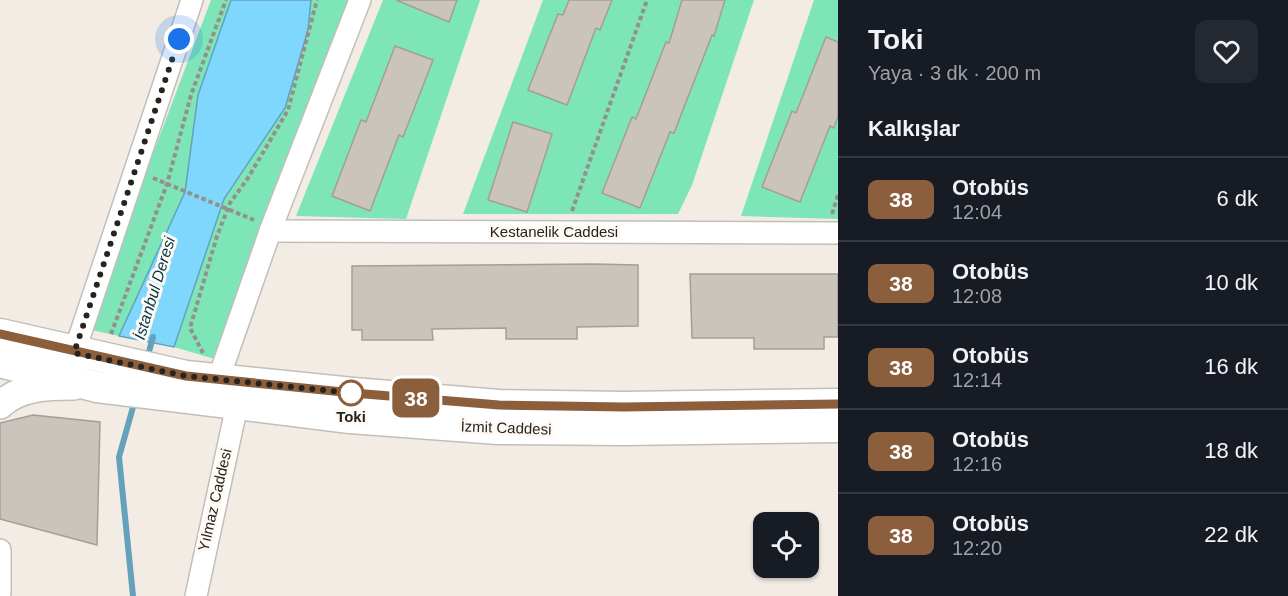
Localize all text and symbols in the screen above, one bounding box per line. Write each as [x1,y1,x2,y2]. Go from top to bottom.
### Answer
button: heart [1195,20,1258,83]
your location [164,24,194,54]
text: Toki [868,24,923,55]
text: Yaya · 3 dk · 200 m [868,62,1041,84]
text: Kalkışlar [868,116,960,141]
text: Otobüs [952,175,1029,200]
text: 6 dk [1216,186,1258,211]
text: 38 [889,188,913,211]
text: 12:04 [952,201,1002,223]
street label: Kestanelik Caddesi [490,223,618,240]
water label: İstanbul Deresi [130,234,178,342]
text: Otobüs [952,259,1029,284]
text: 10 dk [1204,270,1258,295]
text: 38 [889,272,913,295]
text: 12:08 [952,285,1002,307]
text: Otobüs [952,343,1029,368]
text: 16 dk [1204,354,1258,379]
text: 38 [889,356,913,379]
text: 12:14 [952,369,1002,391]
line badge: 38 [389,378,443,418]
marker: Toki [338,380,364,406]
text: 38 [404,387,428,410]
place label: Toki [336,408,366,425]
street label: İzmit Caddesi [460,417,552,438]
text: Otobüs [952,427,1029,452]
text: 18 dk [1204,438,1258,463]
text: 38 [889,440,913,463]
street label: Yılmaz Caddesi [194,447,235,553]
text: 12:16 [952,453,1002,475]
text: Otobüs [952,511,1029,536]
map controls [753,512,819,578]
button: locate [753,512,819,578]
text: 22 dk [1204,522,1258,547]
text: 38 [889,524,913,547]
text: 12:20 [952,537,1002,559]

